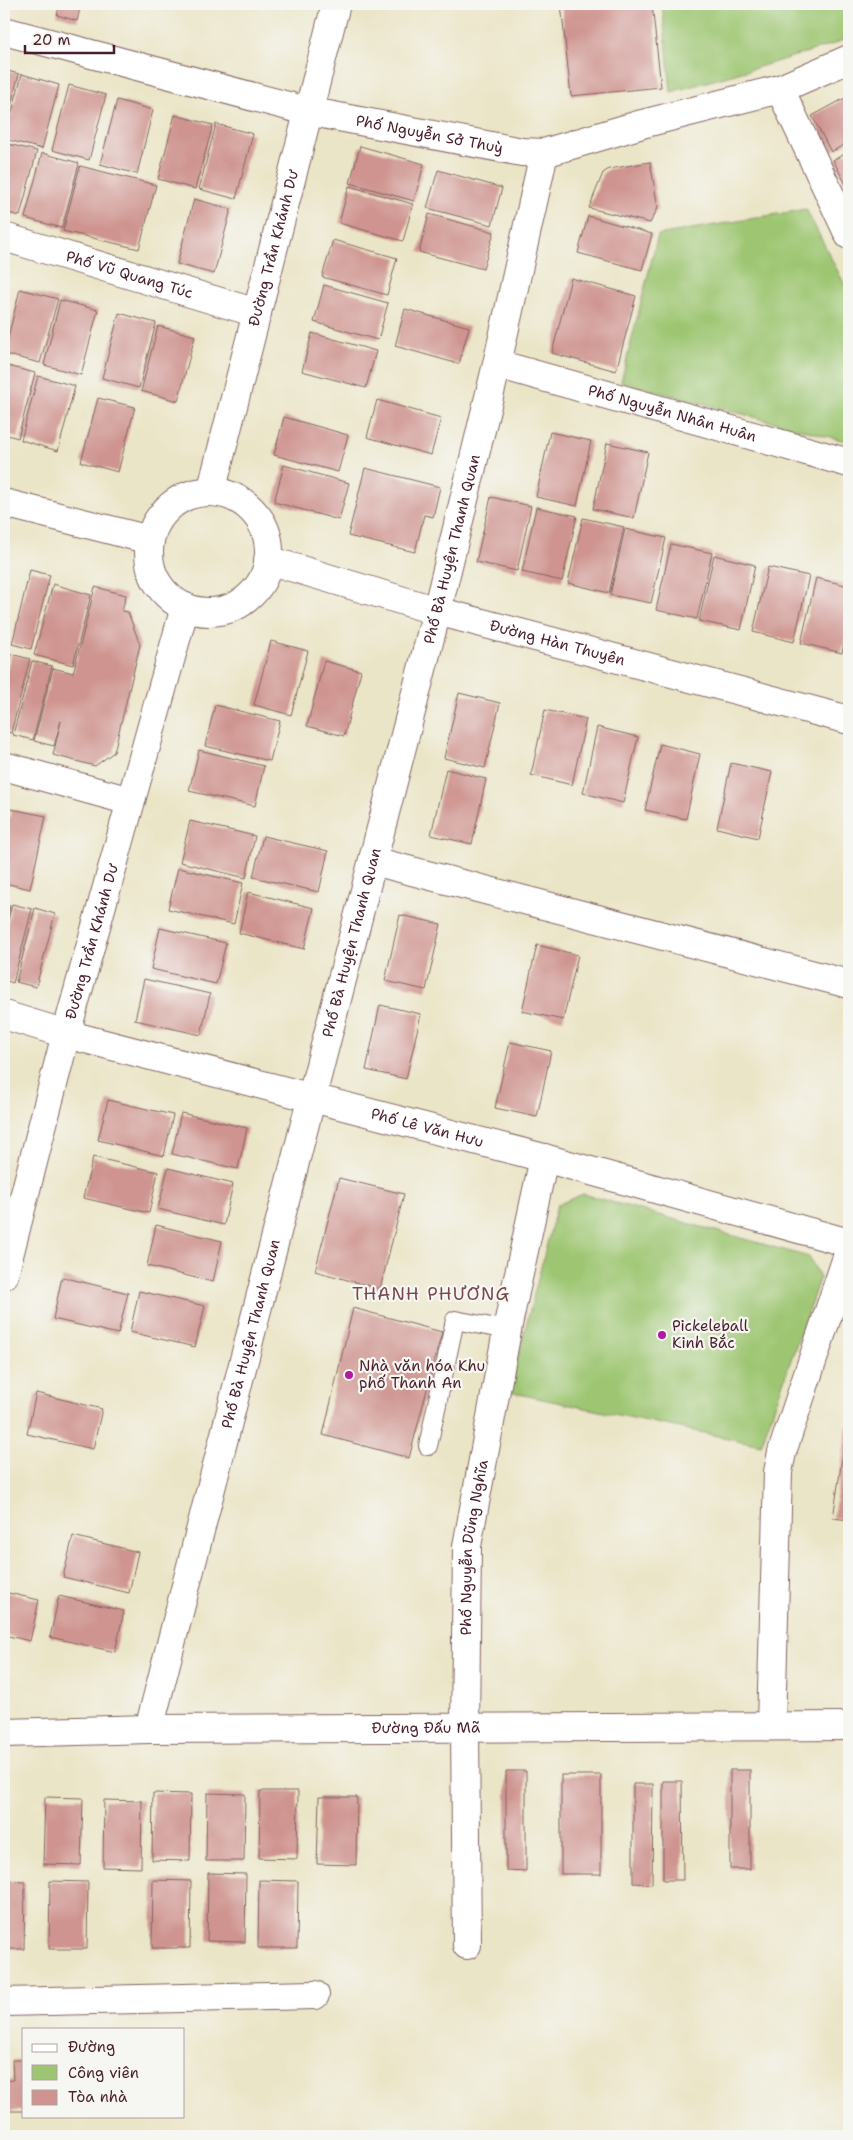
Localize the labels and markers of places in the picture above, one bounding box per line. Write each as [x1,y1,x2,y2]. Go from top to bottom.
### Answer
place label: Pickeleball Kinh Bắc [672,1316,749,1353]
marker: Pickeleball Kinh Bắc [656,1329,668,1341]
place label: Nhà văn hóa Khu phố Thanh An [359,1356,485,1393]
marker: Nhà văn hóa Khu phố Thanh An [343,1369,355,1381]

